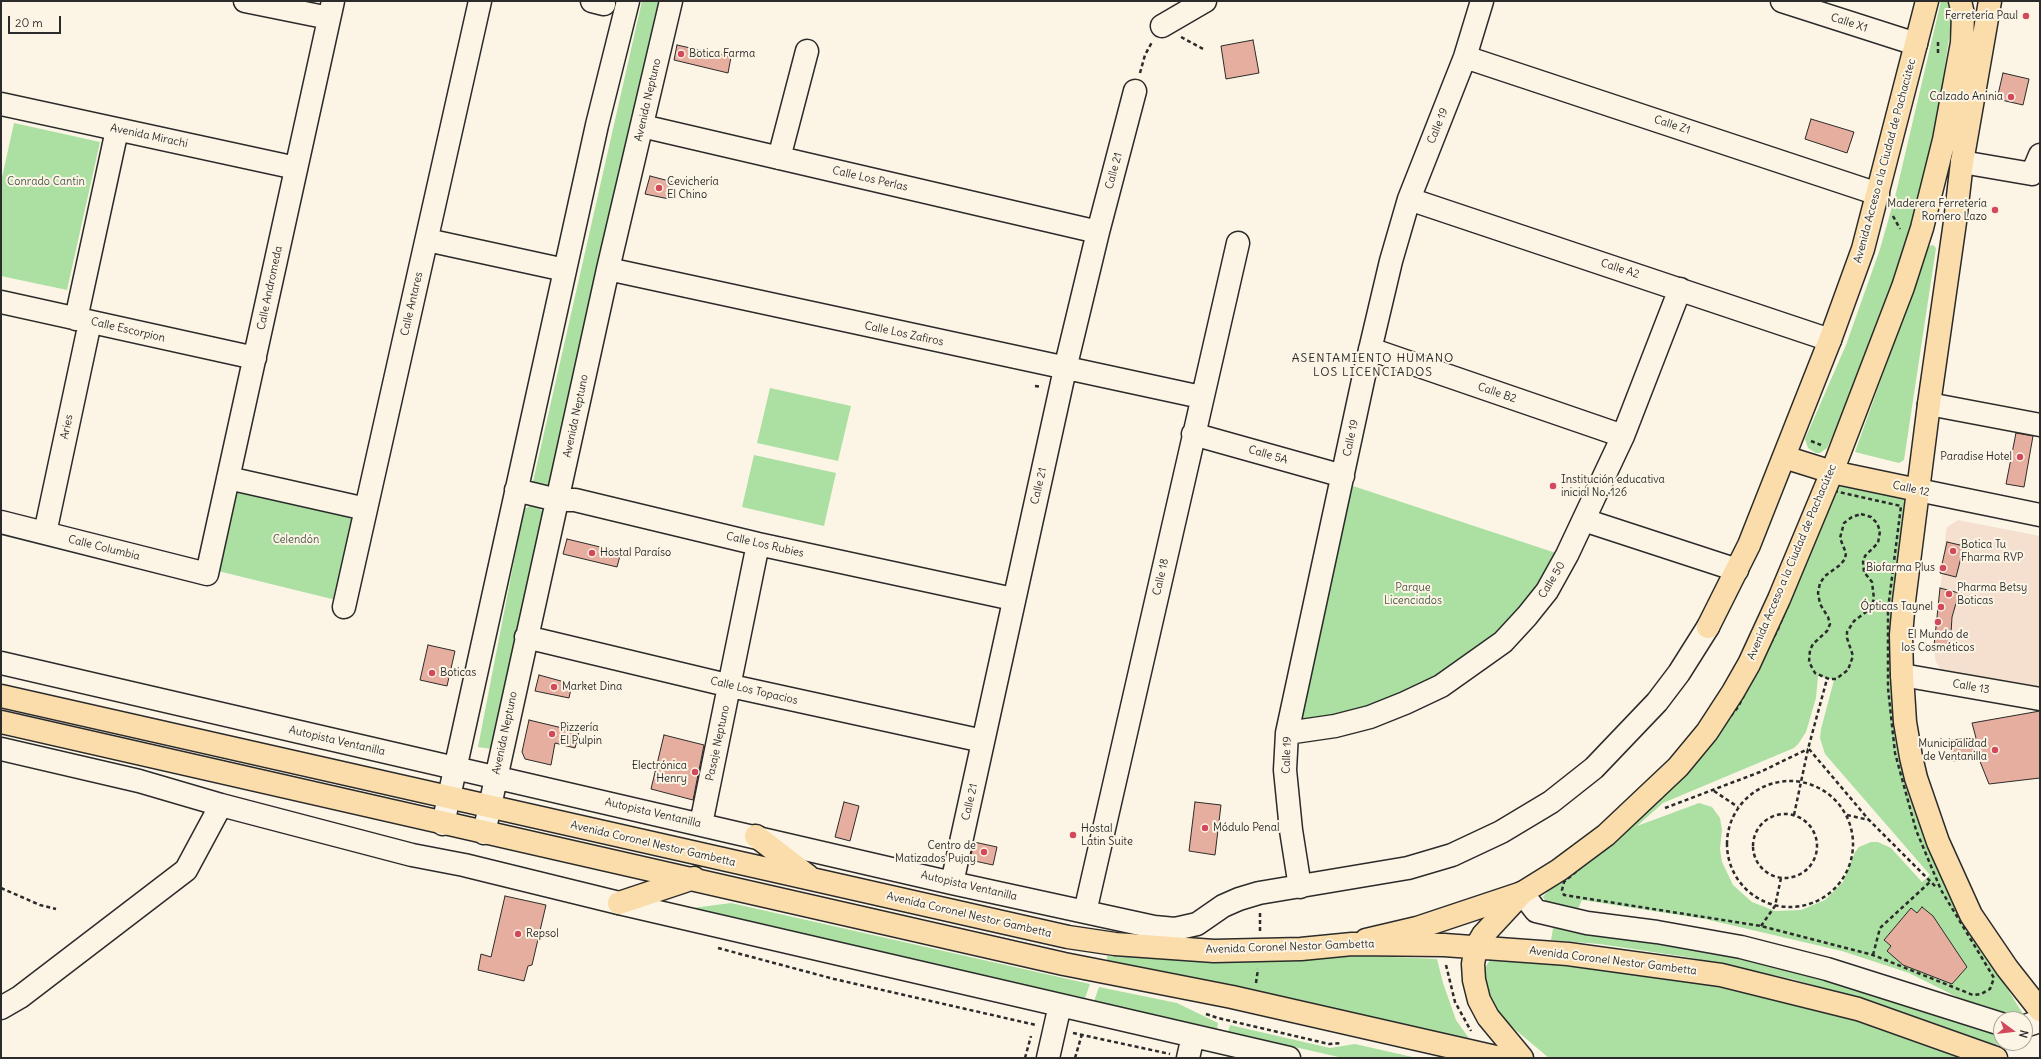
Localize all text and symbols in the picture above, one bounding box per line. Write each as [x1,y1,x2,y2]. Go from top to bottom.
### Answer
scale bar [10,8,63,34]
place label: Ferretería Paul [1945,9,2018,23]
street label: Calle X1 [1829,11,1869,35]
marker: Ferretería Paul [2021,11,2031,21]
text: 20 m [15,15,43,30]
place label: Botica Farma [689,47,755,61]
marker: Botica Farma [676,49,686,59]
street label: Avenida Neptuno [632,57,664,143]
street label: Avenida Acceso a la Ciudad de Pachacútec [1851,57,1919,265]
place label: Calzado Aninia [1929,90,2003,104]
marker: Calzado Aninia [2006,92,2016,102]
street label: Calle 19 [1425,106,1451,146]
street label: Calle Z1 [1652,113,1692,137]
street label: Avenida Mirachi [109,121,189,151]
street label: Calle 21 [1103,151,1125,191]
street label: Calle Los Perlas [831,164,909,194]
park label: Conrado Cantin [7,175,85,189]
place label: Cevichería El Chino [667,175,719,201]
marker: Cevichería El Chino [654,183,664,193]
place label: Maderera Ferretería Romero Lazo [1887,197,1987,223]
marker: Maderera Ferretería Romero Lazo [1990,205,2000,215]
street label: Calle Andromeda [255,245,285,331]
street label: Calle A2 [1599,257,1641,281]
street label: Calle Antares [398,271,426,337]
street label: Calle Escorpion [90,315,166,345]
street label: Calle Los Zafiros [863,319,945,349]
district label: ASENTAMIENTO HUMANO LOS LICENCIADOS [1292,352,1454,380]
street label: Avenida Neptuno [561,373,591,459]
street label: Calle B2 [1476,380,1518,406]
street label: Aries [58,413,76,441]
street label: Calle 19 [1341,418,1361,458]
street label: Calle 5A [1247,443,1289,467]
place label: Paradise Hotel [1940,450,2012,464]
marker: Paradise Hotel [2015,452,2025,462]
street label: Avenida Acceso a la Ciudad de Pachacútec [1745,462,1839,662]
street label: Calle 21 [1028,466,1050,506]
place label: Institución educativa inicial No. 126 [1561,473,1665,499]
street label: Calle 12 [1891,479,1931,499]
marker: Institución educativa inicial No. 126 [1548,481,1558,491]
street label: Calle Los Rubies [725,530,805,560]
street label: Calle Columbia [67,533,141,563]
park label: Celendón [273,533,319,547]
place label: Botica Tu Fharma RVP [1961,538,2023,564]
place label: Hostal Paraíso [600,546,671,560]
marker: Botica Tu Fharma RVP [1948,546,1958,556]
marker: Hostal Paraíso [587,548,597,558]
street label: Calle 18 [1150,557,1172,597]
street label: Calle 50 [1536,559,1568,601]
place label: Biofarma Plus [1866,561,1935,575]
marker: Biofarma Plus [1938,563,1948,573]
park label: Parque Licenciados [1384,581,1442,607]
place label: Pharma Betsy Boticas [1957,581,2027,607]
marker: Pharma Betsy Boticas [1944,589,1954,599]
place label: Ópticas Taynel [1860,600,1933,614]
marker: Ópticas Taynel [1936,602,1946,612]
marker: El Mundo de los Cosméticos [1933,617,1943,627]
place label: El Mundo de los Cosméticos [1901,628,1975,654]
place label: Boticas [440,666,476,680]
marker: Boticas [427,668,437,678]
street label: Calle Los Topacios [709,674,799,708]
street label: Calle 13 [1951,677,1991,697]
place label: Market Dina [562,680,622,694]
marker: Market Dina [549,682,559,692]
street label: Avenida Neptuno [490,690,520,776]
street label: Pasaje Neptuno [704,704,732,782]
place label: Pizzería El Pulpin [560,721,602,747]
street label: Autopista Ventanilla [288,724,386,758]
marker: Pizzería El Pulpin [547,729,557,739]
street label: Calle 19 [1280,736,1294,774]
place label: Municipalidad de Ventanilla [1918,737,1987,763]
marker: Municipalidad de Ventanilla [1990,745,2000,755]
place label: Electrónica Henry [632,759,687,785]
marker: Electrónica Henry [690,767,700,777]
street label: Calle 21 [959,782,981,822]
street label: Autopista Ventanilla [604,796,702,830]
street label: Avenida Coronel Nestor Gambetta [569,819,737,869]
place label: Módulo Penal [1213,821,1279,835]
place label: Hostal Latin Suite [1081,822,1133,848]
marker: Módulo Penal [1200,823,1210,833]
marker: Hostal Latin Suite [1068,830,1078,840]
place label: Centro de Matizados Pujay [895,839,976,865]
marker: Centro de Matizados Pujay [979,847,989,857]
street label: Autopista Ventanilla [920,869,1018,903]
street label: Avenida Coronel Nestor Gambetta [885,890,1053,940]
place label: Repsol [526,927,559,941]
marker: Repsol [513,929,523,939]
street label: Avenida Coronel Nestor Gambetta [1205,937,1375,957]
street label: Avenida Coronel Nestor Gambetta [1528,944,1698,978]
north arrow [1993,1011,2033,1051]
text: N [2016,1028,2031,1039]

